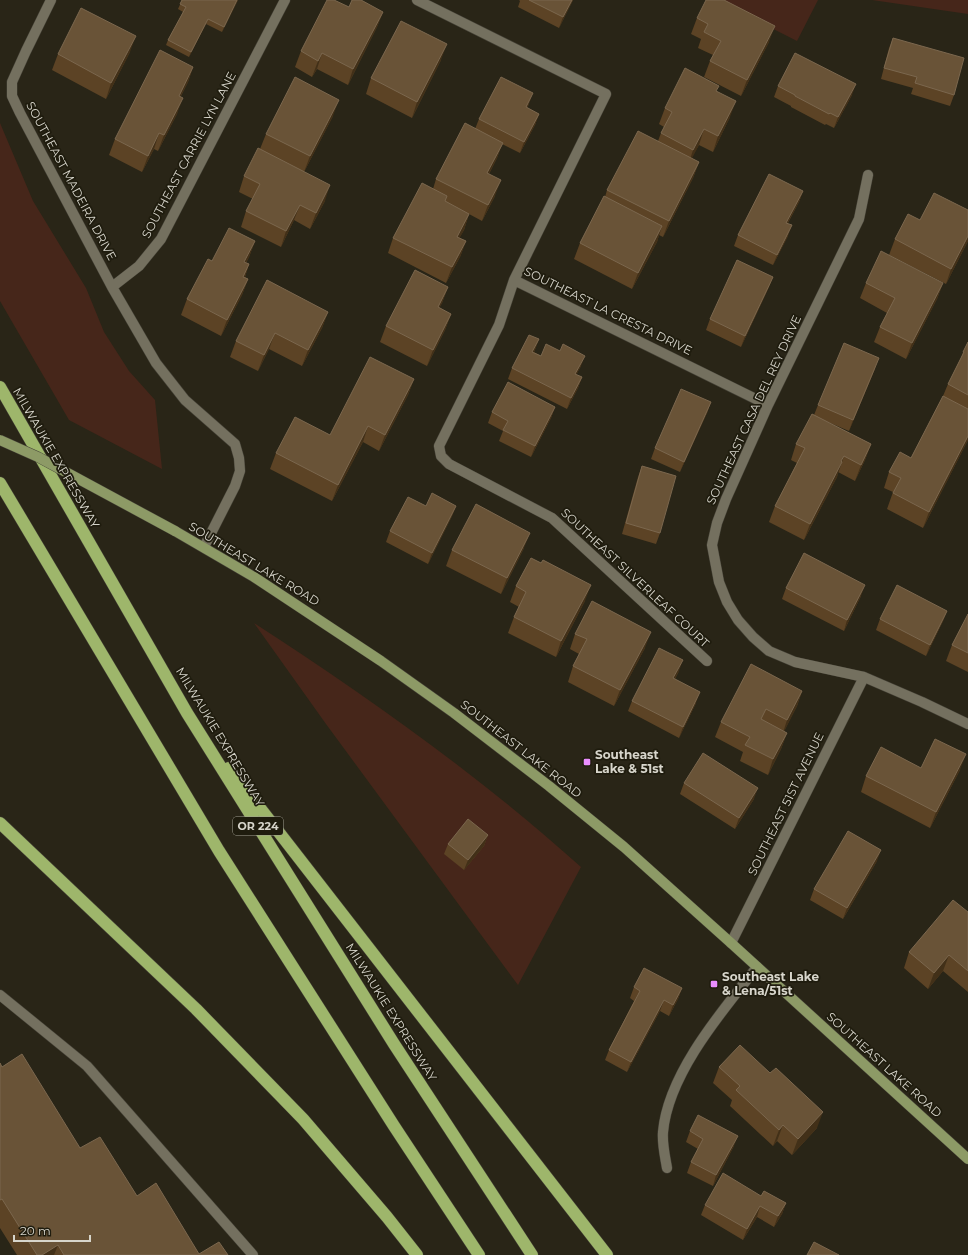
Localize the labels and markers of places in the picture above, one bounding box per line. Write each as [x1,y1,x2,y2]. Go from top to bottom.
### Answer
place label: Southeast Lake & 51st [595,747,665,776]
marker: Southeast Lake & 51st [582,757,592,767]
place label: Southeast Lake & Lena/51st [722,969,819,998]
marker: Southeast Lake & Lena/51st [709,979,719,989]

